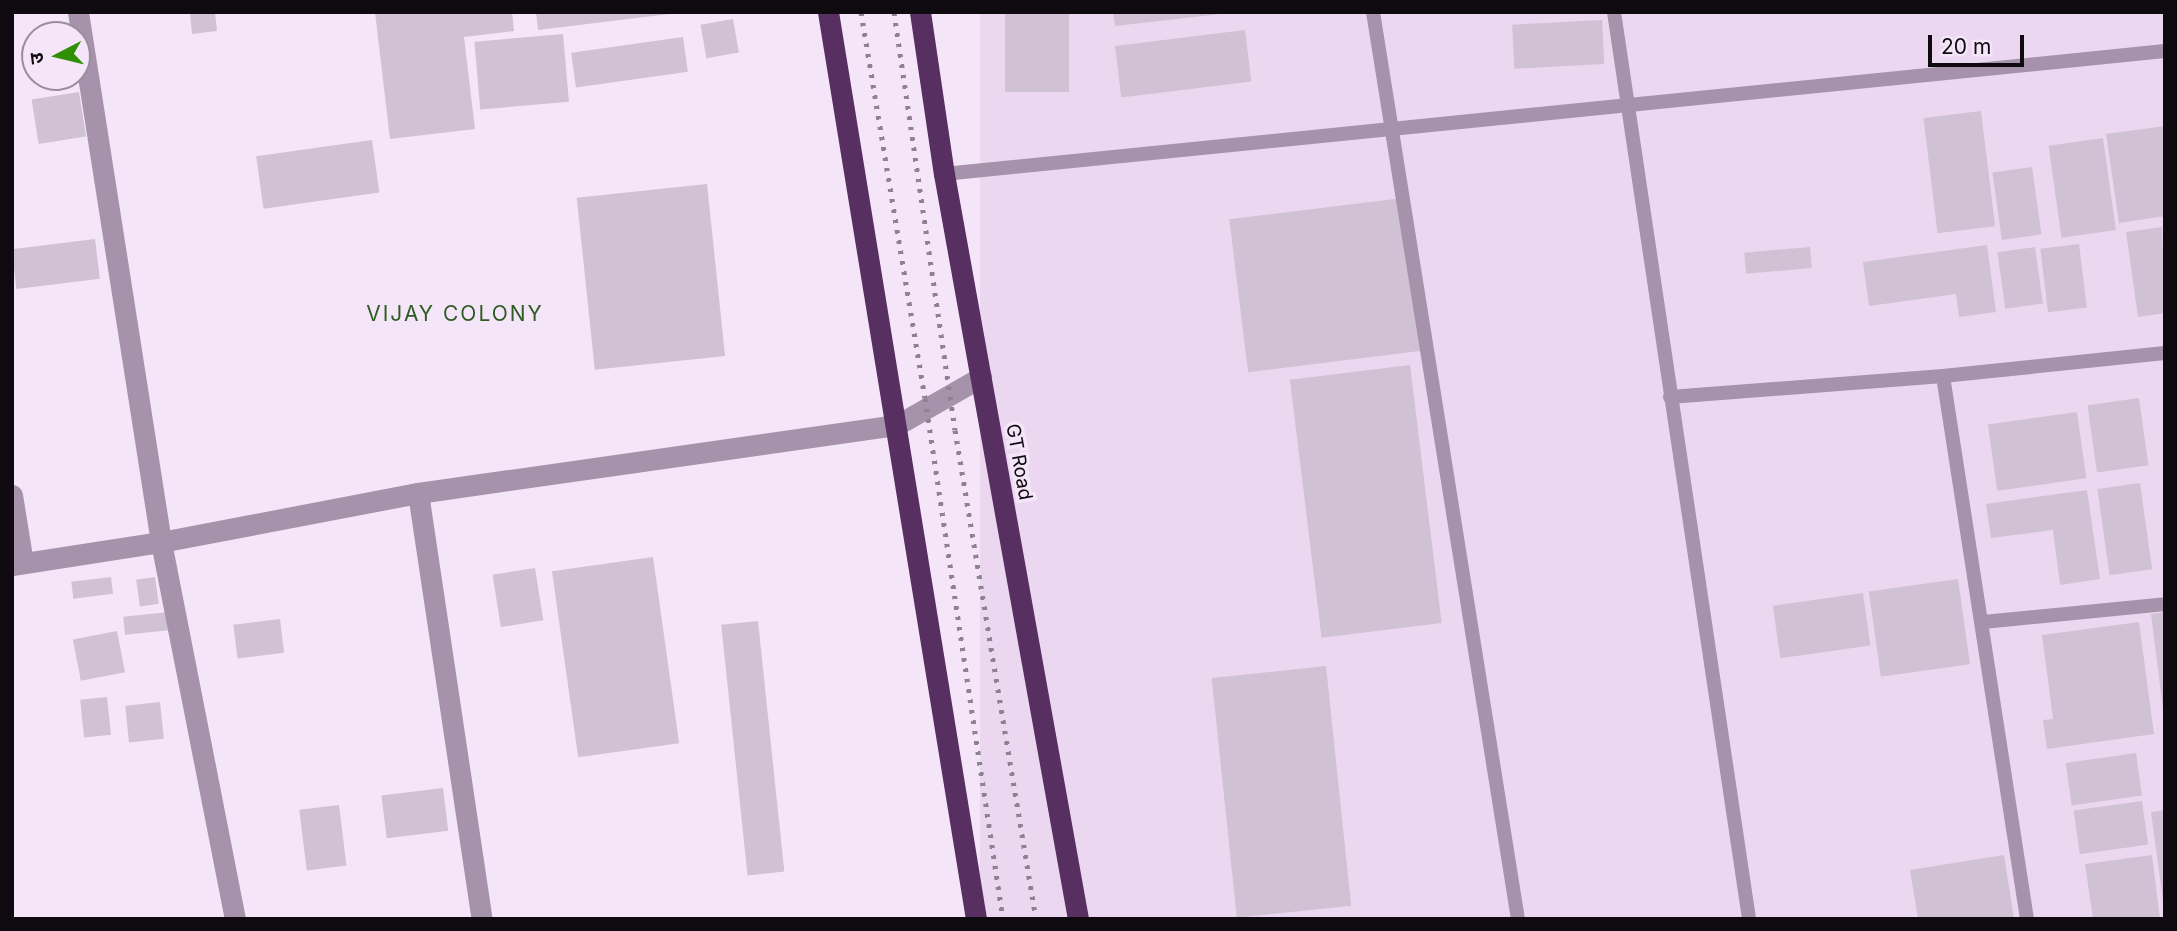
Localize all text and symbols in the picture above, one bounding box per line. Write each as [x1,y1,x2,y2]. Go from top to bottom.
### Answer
north arrow [21,21,91,91]
scale bar [1932,21,2028,65]
text: 20 m [1941,34,1991,59]
text: उ [25,51,49,65]
district label: VIJAY COLONY [368,301,542,327]
street label: GT Road [1001,422,1037,502]

